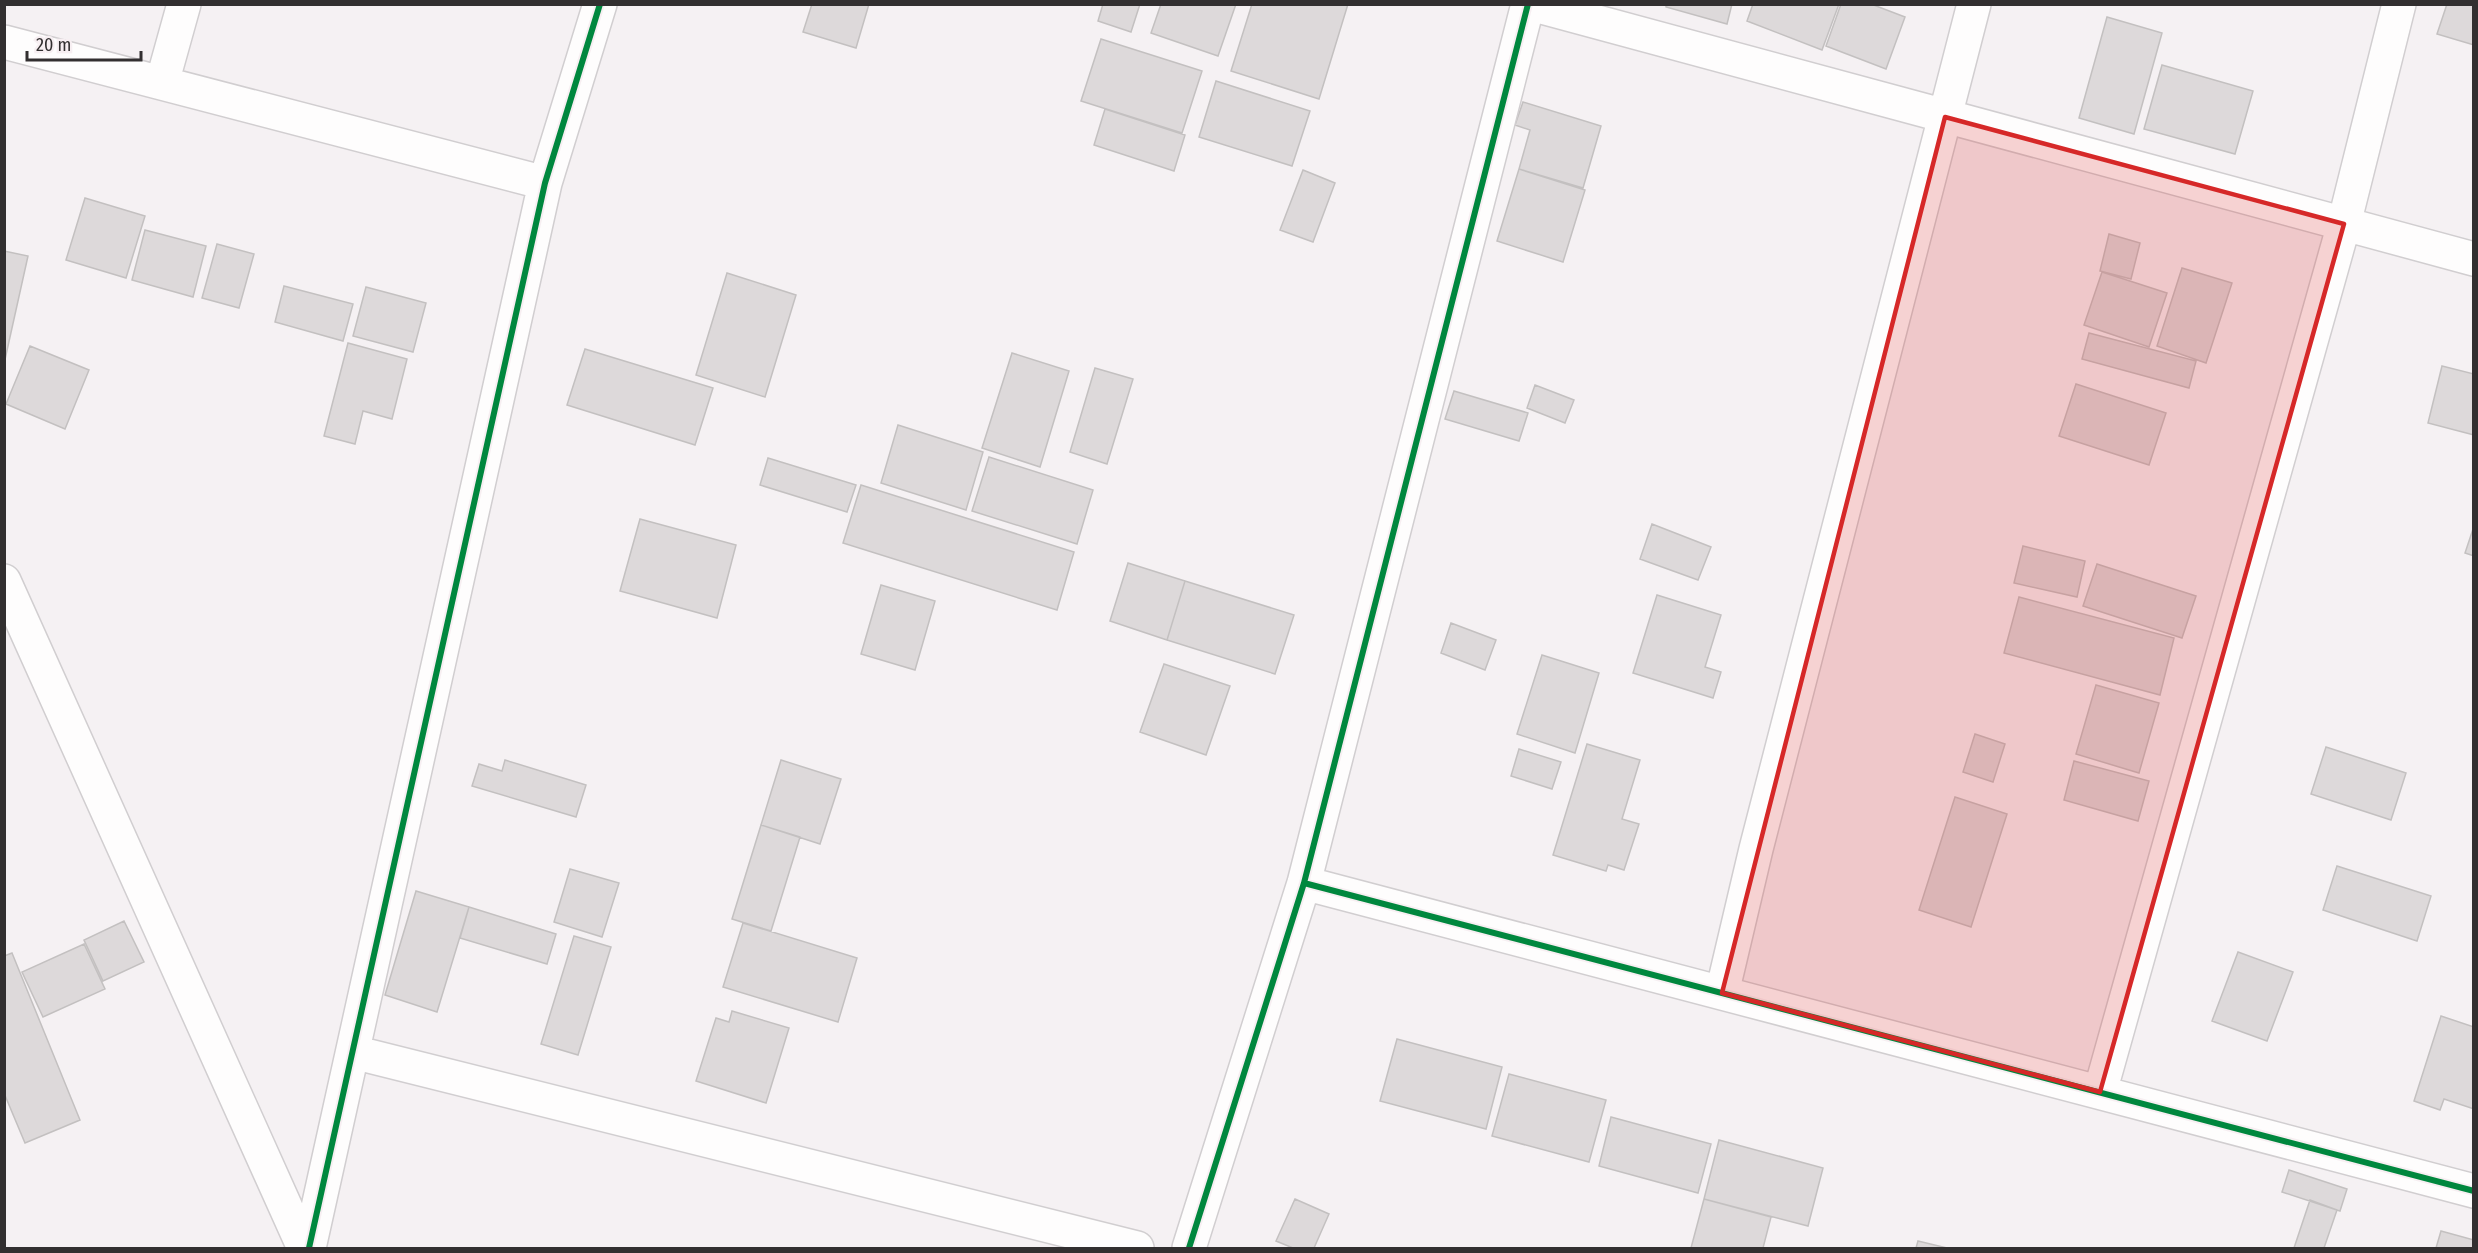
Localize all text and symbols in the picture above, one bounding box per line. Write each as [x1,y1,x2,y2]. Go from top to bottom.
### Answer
scale bar [27,24,141,62]
text: 20 m [36,34,71,56]

